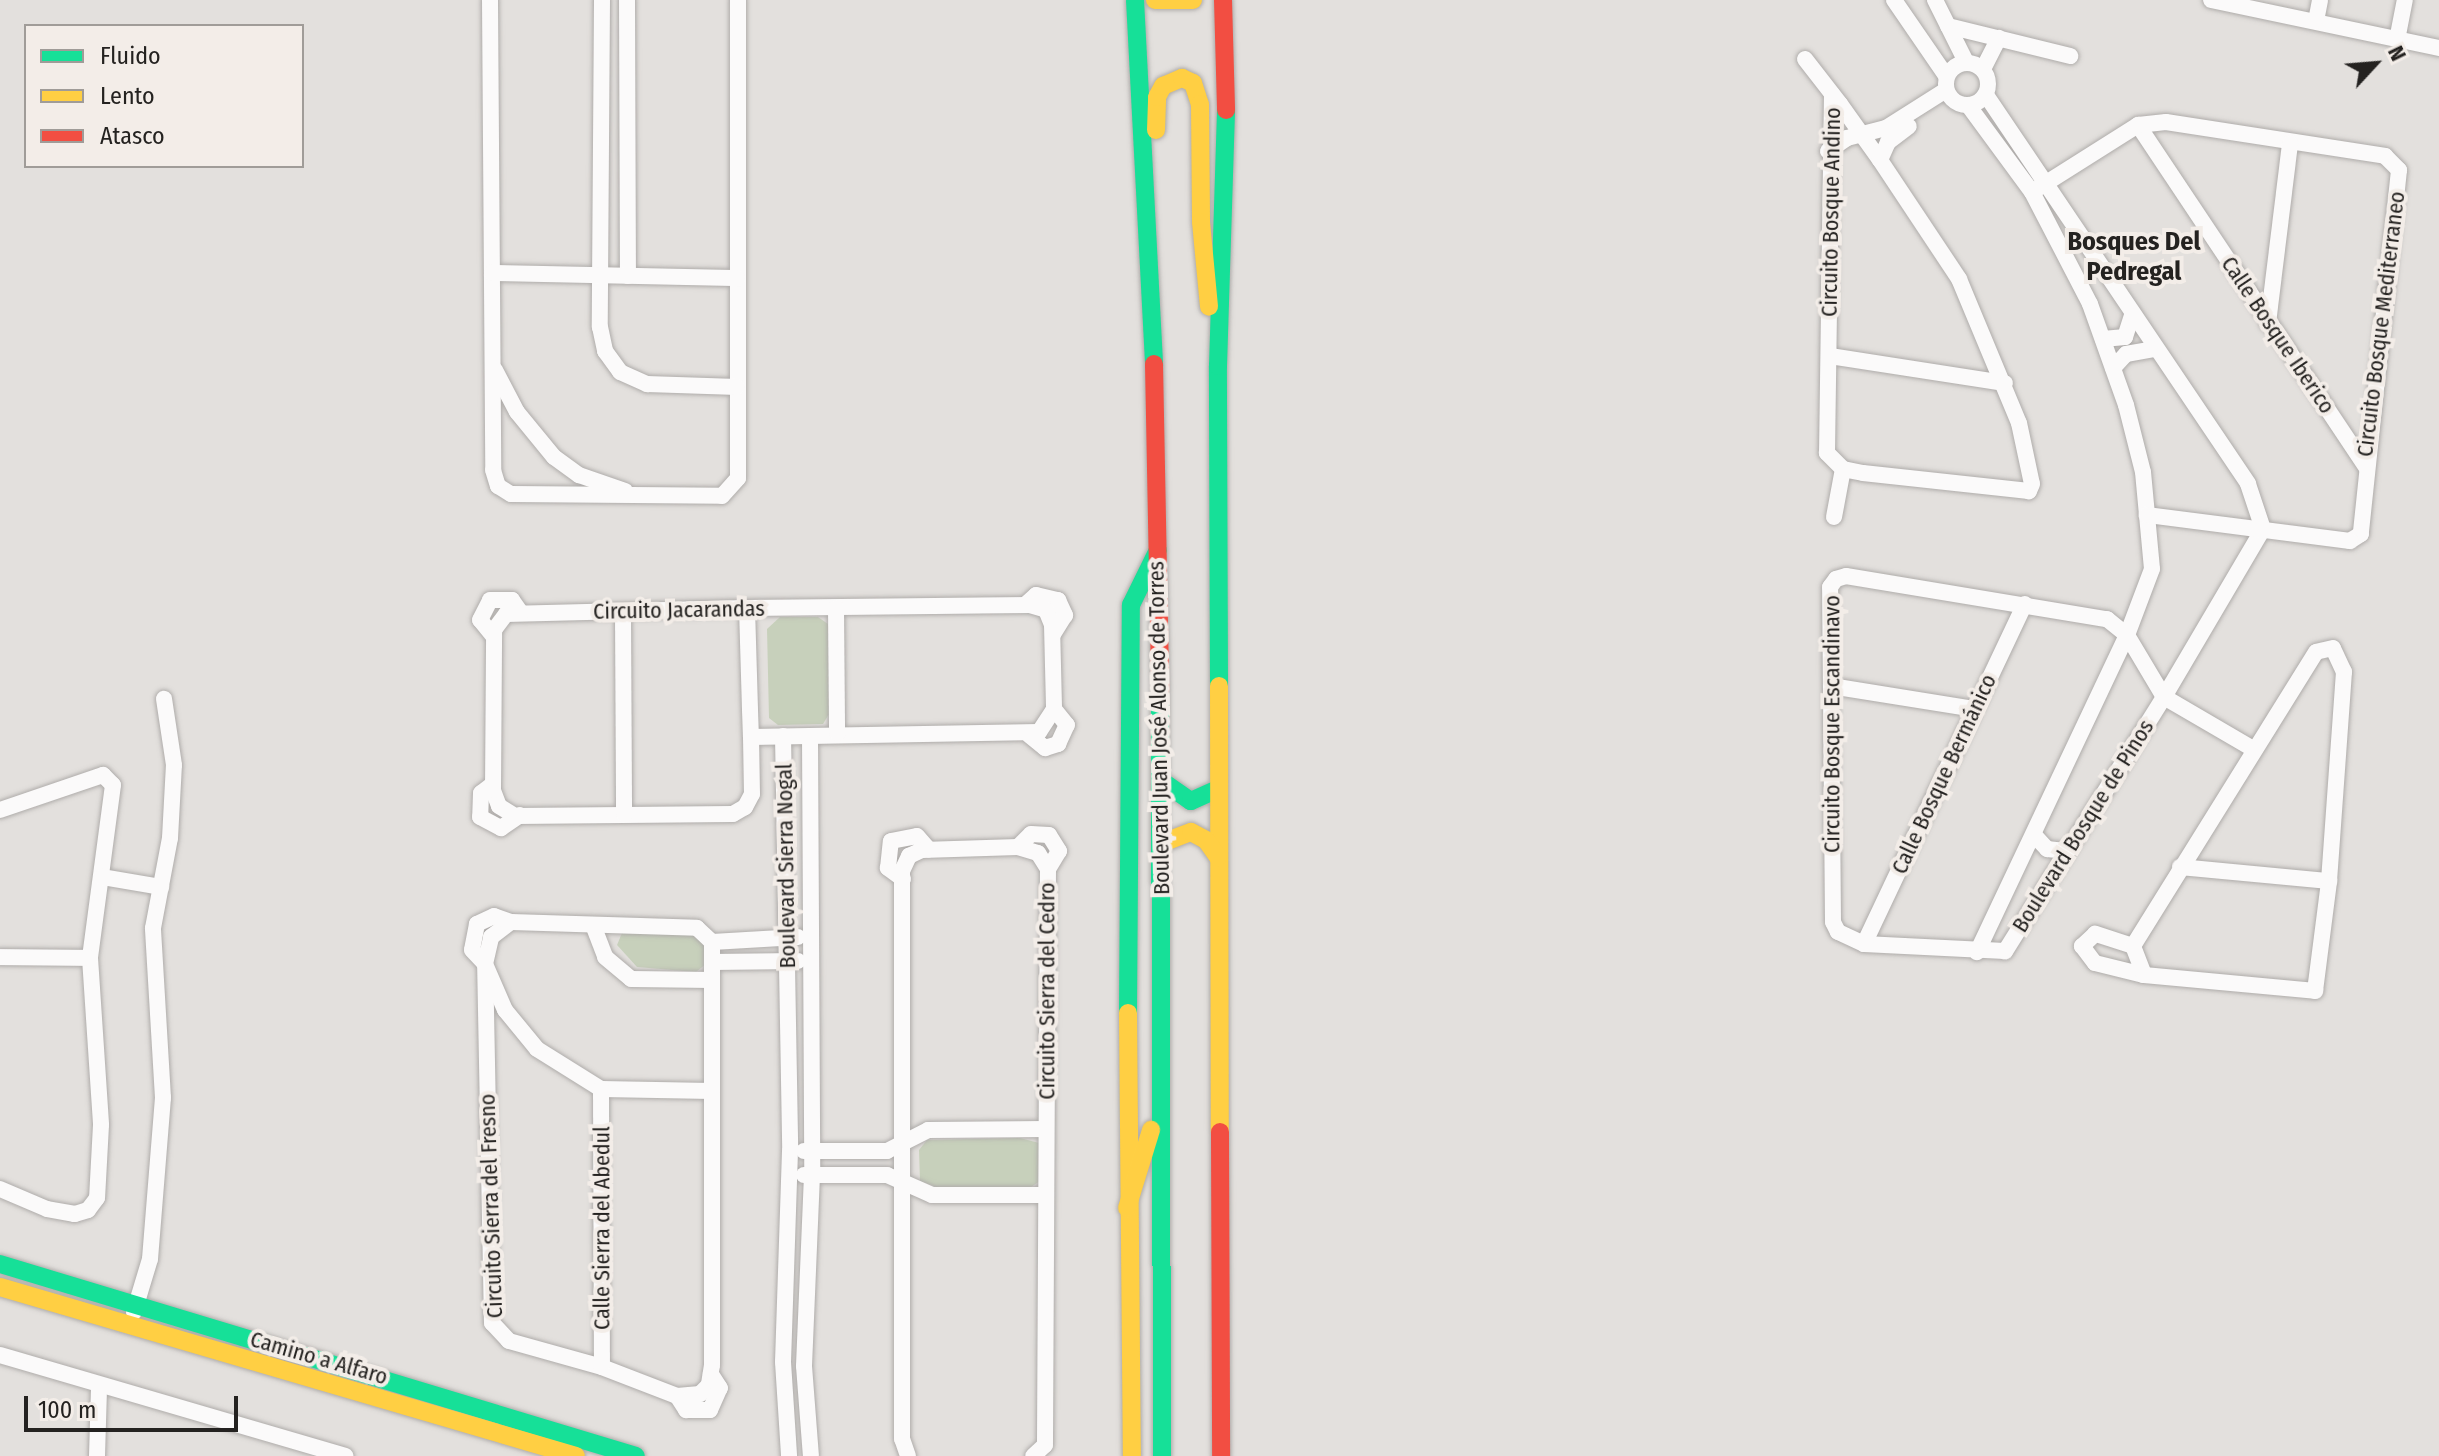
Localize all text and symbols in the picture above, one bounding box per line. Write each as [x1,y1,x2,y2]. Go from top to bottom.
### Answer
legend [24,24,304,168]
north arrow [2335,24,2415,104]
text: N [2382,41,2412,65]
text: Fluido [100,42,161,70]
text: Lento [100,82,155,110]
street label: Circuito Bosque Andino [1816,107,1846,317]
text: Atasco [100,122,165,150]
street label: Circuito Bosque Mediterraneo [2352,190,2410,458]
district label: Bosques Del Pedregal [2067,226,2201,288]
street label: Calle Bosque Iberico [2216,252,2340,418]
street label: Boulevard Juan José Alonso de Torres [1143,561,1175,895]
street label: Circuito Jacarandas [593,595,765,625]
street label: Circuito Bosque Escandinavo [1819,595,1845,853]
street label: Calle Bosque Bermánico [1886,670,2002,878]
street label: Boulevard Bosque de Pinos [2007,715,2159,937]
street label: Boulevard Sierra Nogal [771,763,801,969]
street label: Circuito Sierra del Cedro [1034,882,1060,1100]
street label: Circuito Sierra del Fresno [474,1093,508,1319]
street label: Calle Sierra del Abedul [589,1126,615,1330]
street label: Camino a Alfaro [247,1326,391,1390]
scale bar [28,1380,242,1430]
text: 100 m [38,1396,96,1424]

